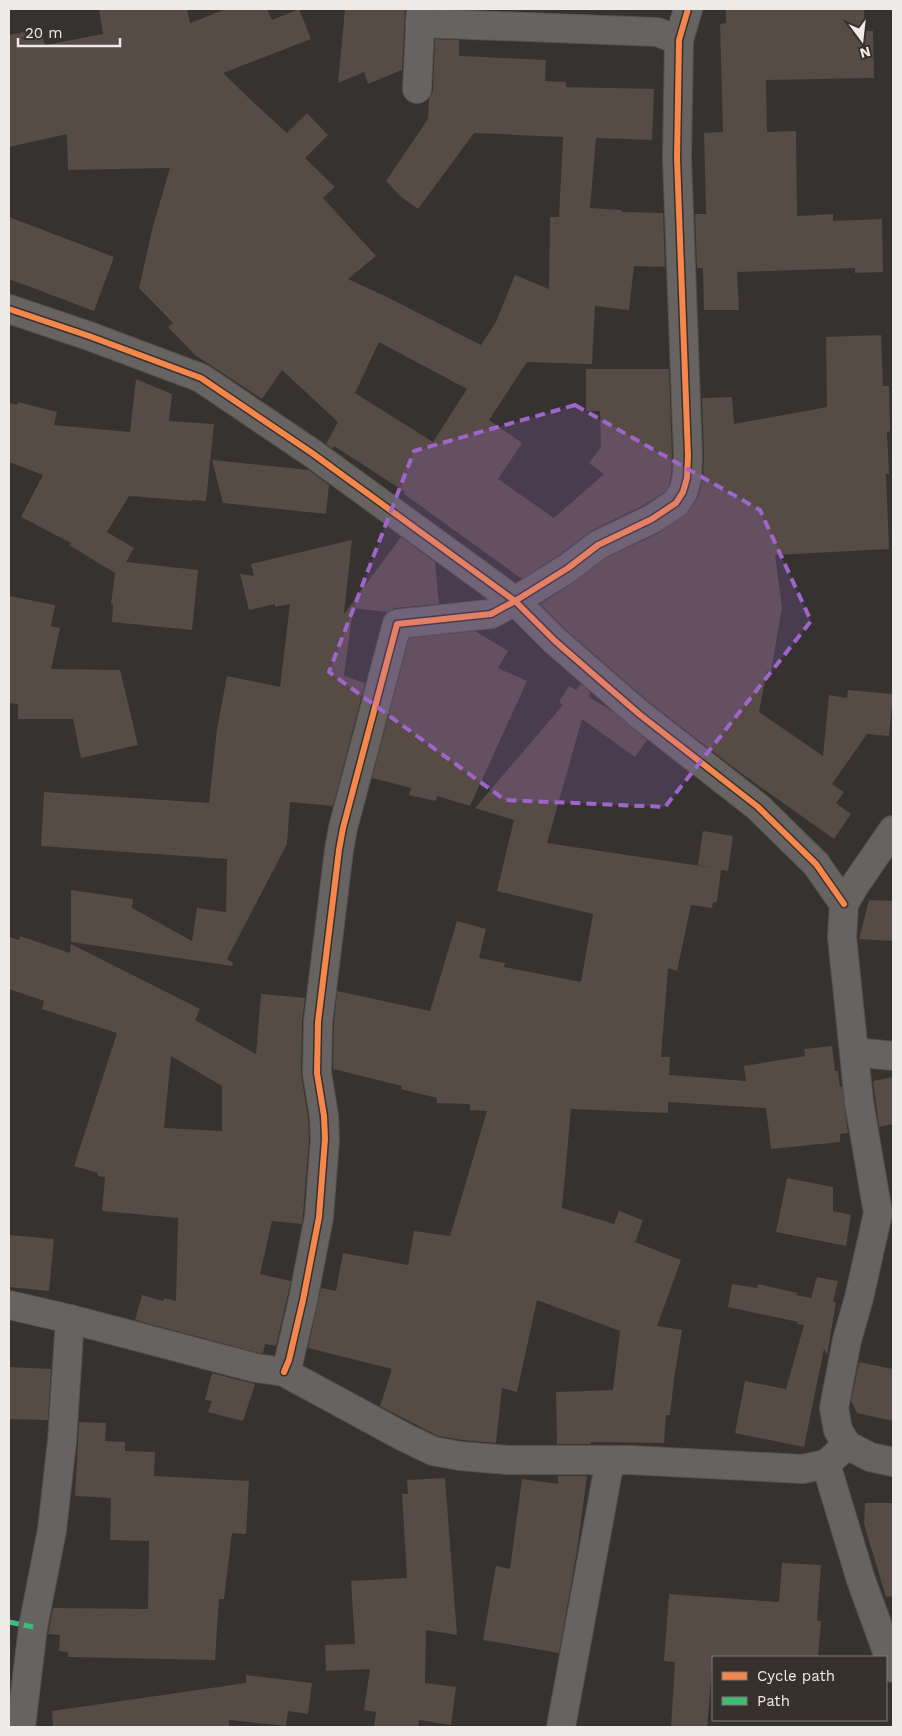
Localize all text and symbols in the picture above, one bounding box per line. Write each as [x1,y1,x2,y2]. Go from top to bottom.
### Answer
scale bar [18,15,120,47]
north arrow [837,15,887,65]
text: 20 m [25,24,63,42]
text: N [858,43,872,62]
legend [712,1656,887,1721]
text: Cycle path [757,1667,835,1685]
text: Path [757,1692,790,1710]

